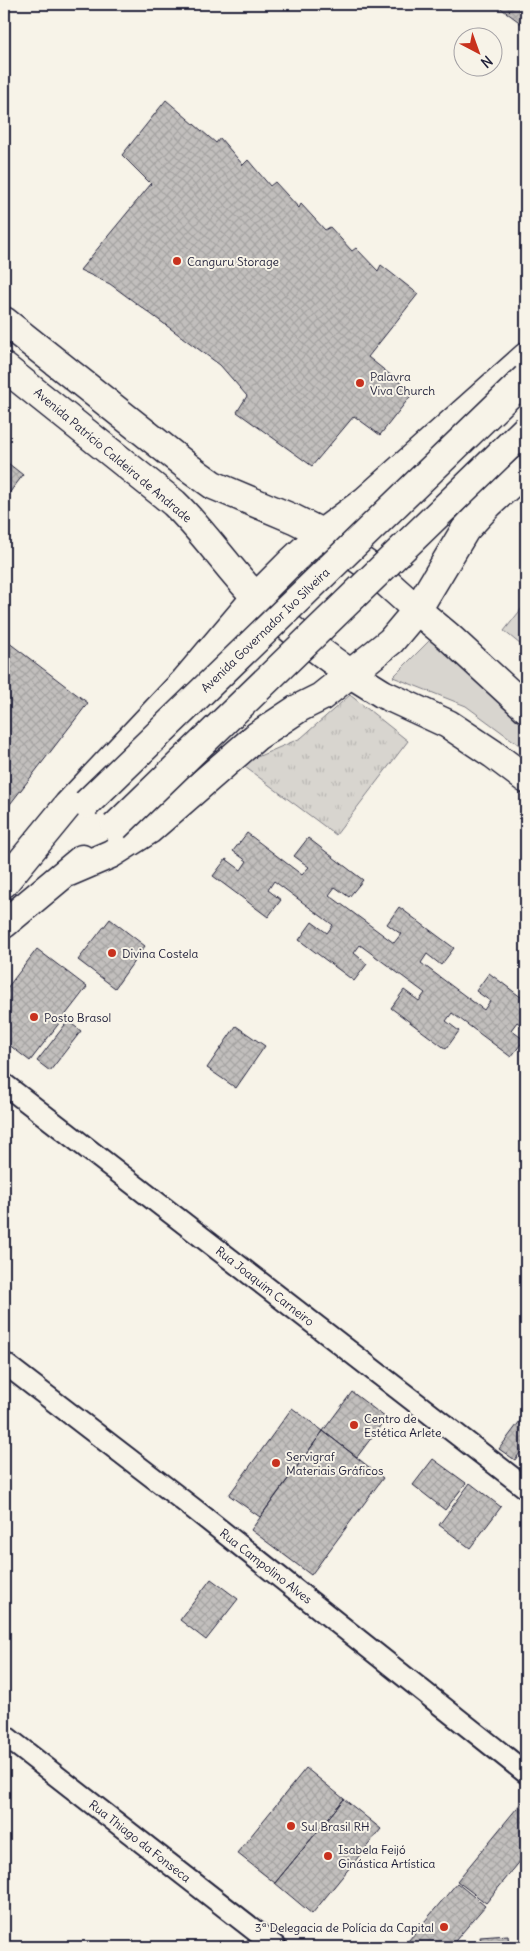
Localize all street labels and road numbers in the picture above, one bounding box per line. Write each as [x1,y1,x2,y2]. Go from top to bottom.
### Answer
street label: Avenida Patrício Caldeira de Andrade [31,385,195,525]
street label: Avenida Governador Ivo Silveira [198,564,333,696]
street label: Rua Joaquim Carneiro [213,1243,317,1329]
street label: Rua Campolino Alves [217,1525,315,1607]
street label: Rua Thiago da Fonseca [86,1797,194,1885]

